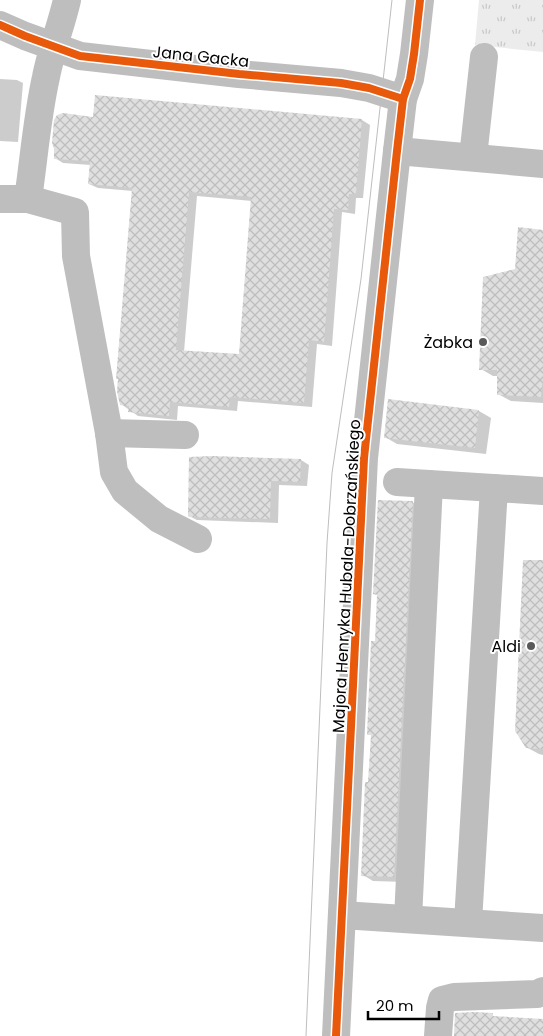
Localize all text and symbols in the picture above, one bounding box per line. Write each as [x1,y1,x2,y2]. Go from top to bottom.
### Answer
street label: Jana Gacka [152,40,250,73]
place label: Żabka [424,331,473,354]
marker: Żabka [477,336,489,348]
street label: Majora Henryka Hubala-Dobrzańskiego [327,419,366,733]
place label: Aldi [492,635,521,658]
marker: Aldi [525,640,537,652]
scale bar [368,988,439,1020]
text: 20 m [376,995,414,1016]

